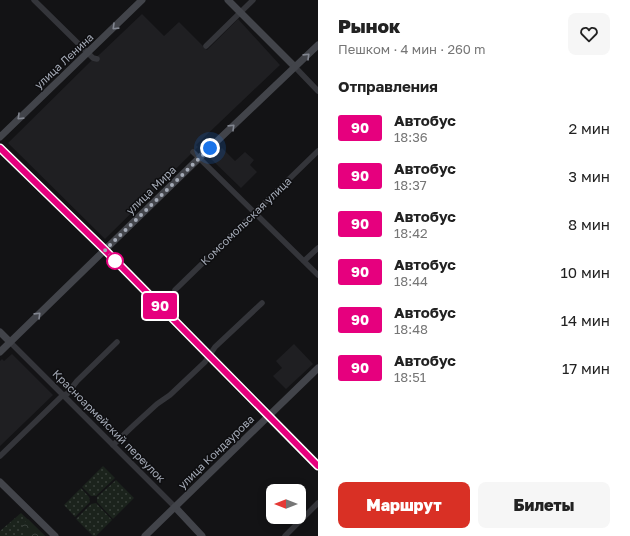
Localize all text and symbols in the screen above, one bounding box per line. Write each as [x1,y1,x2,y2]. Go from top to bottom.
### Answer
button: heart [568,13,610,55]
text: Рынок [338,14,400,37]
one-way arrow [112,23,119,30]
street label: улица Ленина [32,30,96,91]
text: Пешком · 4 мин · 260 m [338,41,486,57]
one-way arrow [302,53,310,61]
text: Отправления [338,77,438,95]
text: Автобус [394,111,456,129]
one-way arrow [17,112,25,120]
text: 90 [351,119,369,136]
text: 2 мин [568,119,610,137]
one-way arrow [227,124,235,132]
text: 18:36 [394,129,428,145]
your location [200,138,220,158]
text: Автобус [394,159,456,177]
street label: улица Мира [123,163,178,217]
text: 90 [351,167,369,184]
text: 3 мин [568,167,610,185]
street label: Комсомольская улица [198,174,294,267]
text: 18:37 [394,177,427,193]
text: Автобус [394,207,456,225]
text: 90 [351,215,369,232]
text: 8 мин [568,215,610,233]
text: 18:42 [394,225,428,241]
unlabelled marker [106,252,124,270]
text: Автобус [394,255,456,273]
text: 90 [351,263,369,280]
text: 10 мин [561,263,610,281]
text: 18:44 [394,273,428,289]
line badge: 90 [142,293,178,319]
text: 90 [151,297,169,314]
text: Автобус [394,303,456,321]
text: 90 [351,311,369,328]
text: 14 мин [561,311,610,329]
one-way arrow [34,313,41,320]
text: 18:48 [394,321,428,337]
text: Автобус [394,351,456,369]
text: 90 [351,359,369,376]
text: 17 мин [562,359,610,377]
street label: Красноармейский переулок [50,367,169,485]
text: 18:51 [394,369,426,385]
street label: улица Кондаурова [175,412,256,491]
button: Маршрут [338,482,470,528]
button: Билеты [478,482,610,528]
north arrow [266,484,306,524]
map controls [266,484,306,524]

